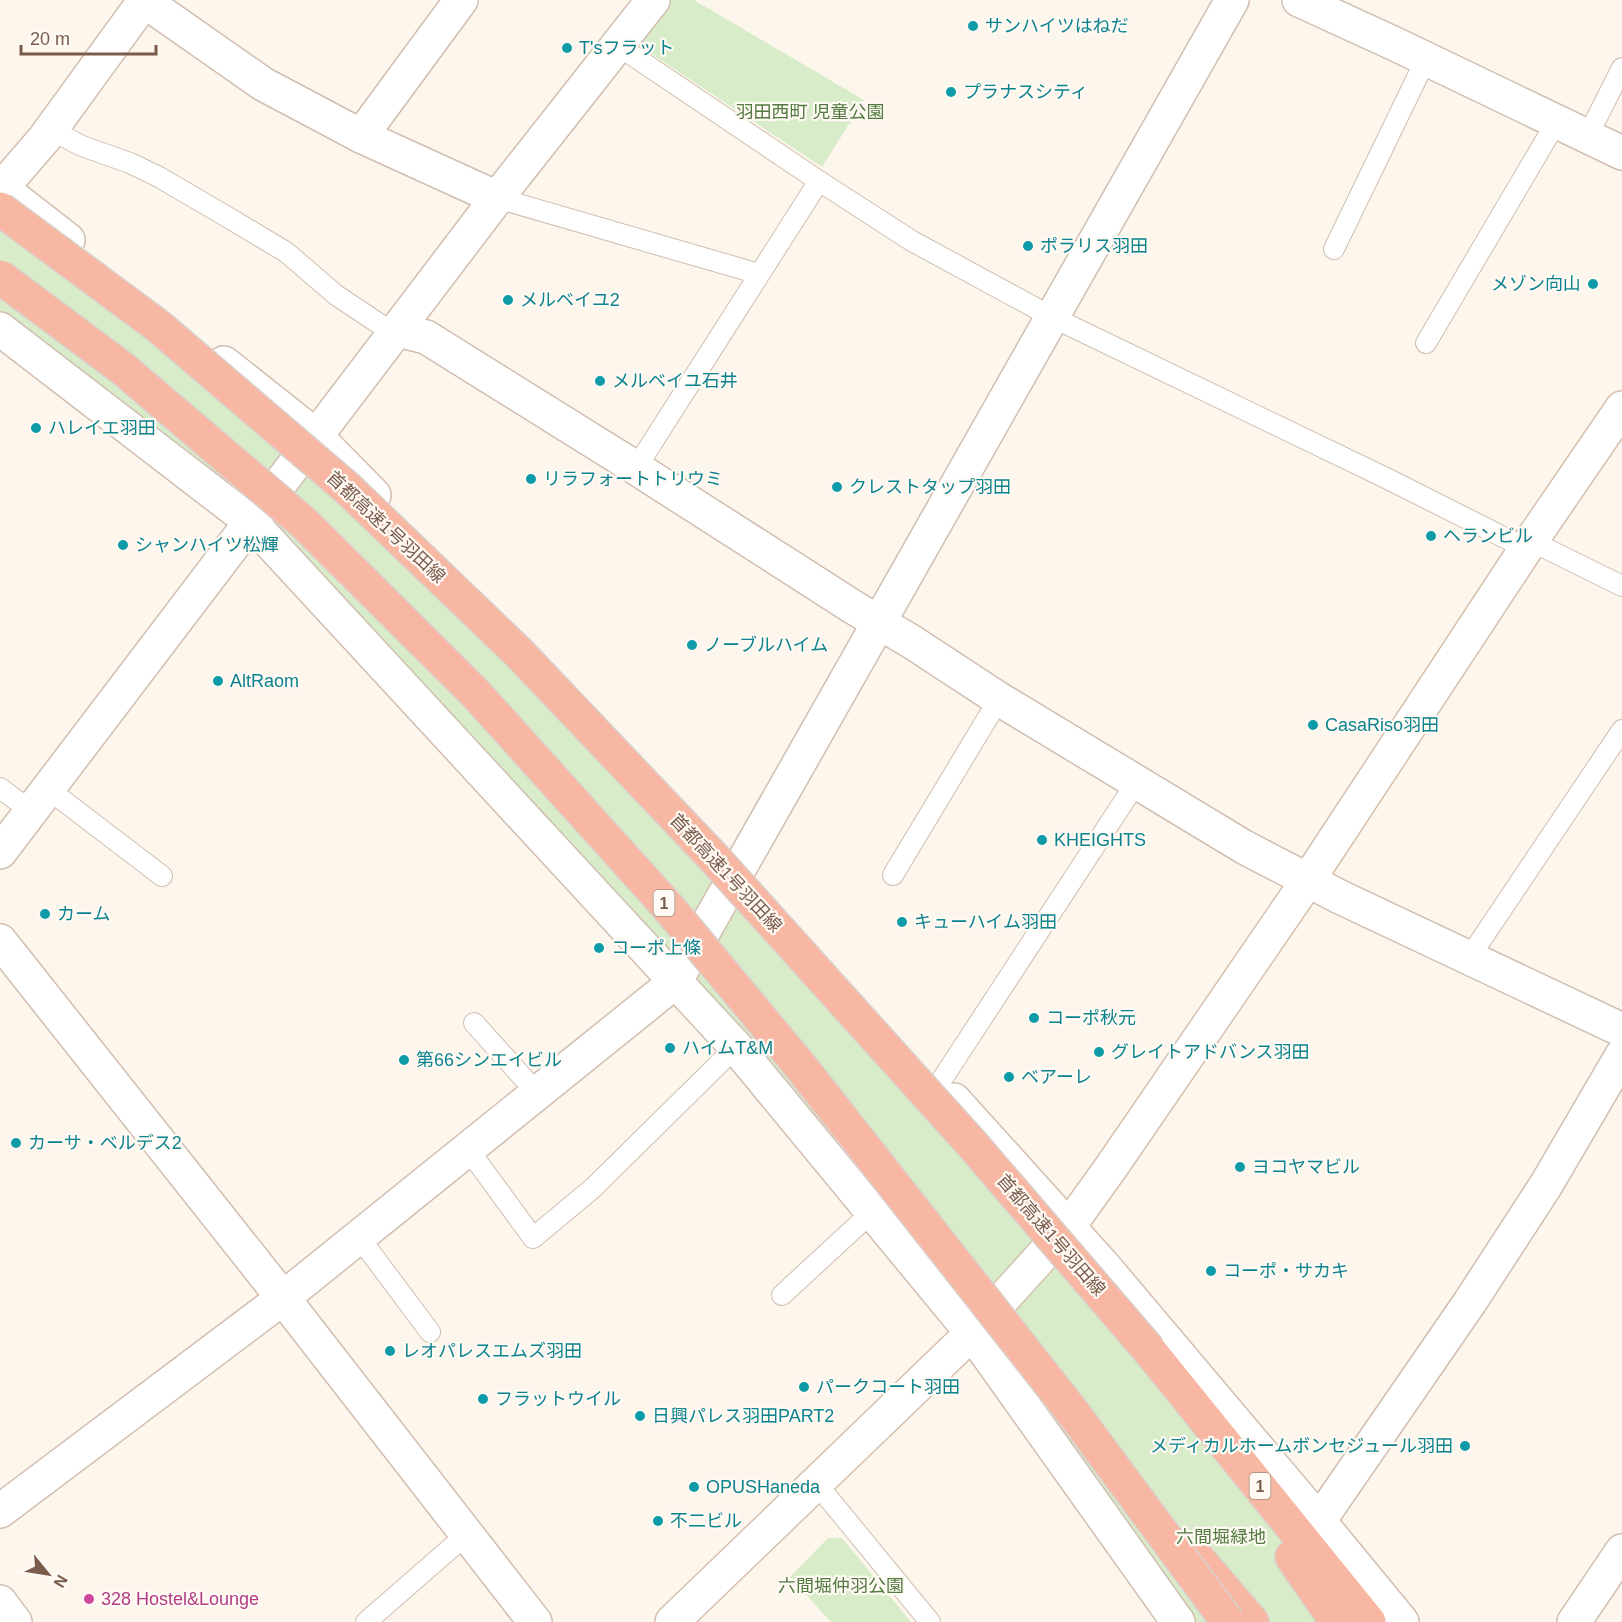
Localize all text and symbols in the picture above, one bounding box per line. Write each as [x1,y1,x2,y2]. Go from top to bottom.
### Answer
place label: サンハイツはねだ [985,16,1129,36]
scale bar [21,18,156,56]
marker: サンハイツはねだ [966,19,980,33]
text: 20 m [30,29,70,49]
place label: T'sフラット [579,38,674,58]
marker: T'sフラット [560,41,574,55]
place label: プラナスシティ [963,82,1088,102]
marker: プラナスシティ [944,85,958,99]
park label: 羽田西町 児童公園 [735,102,885,122]
place label: ポラリス羽田 [1040,236,1148,256]
marker: ポラリス羽田 [1021,239,1035,253]
place label: メゾン向山 [1491,274,1581,294]
marker: メゾン向山 [1586,277,1600,291]
place label: メルベイユ2 [520,290,620,310]
marker: メルベイユ2 [501,293,515,307]
place label: メルベイユ石井 [612,371,738,391]
marker: メルベイユ石井 [593,374,607,388]
place label: ハレイエ羽田 [48,418,156,438]
marker: ハレイエ羽田 [29,421,43,435]
street label: 首都高速1号羽田線 [323,467,449,587]
place label: リラフォートトリウミ [543,469,723,489]
marker: リラフォートトリウミ [524,472,538,486]
place label: クレストタップ羽田 [849,477,1011,497]
marker: クレストタップ羽田 [830,480,844,494]
place label: ヘランビル [1443,526,1533,546]
marker: ヘランビル [1424,529,1438,543]
place label: シャンハイツ松輝 [135,535,279,555]
marker: シャンハイツ松輝 [116,538,130,552]
place label: ノーブルハイム [704,635,828,655]
marker: ノーブルハイム [685,638,699,652]
place label: AltRaom [230,671,299,691]
marker: AltRaom [211,674,225,688]
place label: CasaRiso羽田 [1325,715,1439,735]
marker: CasaRiso羽田 [1306,718,1320,732]
street label: 首都高速1号羽田線 [666,809,786,937]
place label: KHEIGHTS [1054,830,1146,850]
marker: KHEIGHTS [1035,833,1049,847]
road number: 1 [654,890,674,916]
place label: カーム [57,904,110,924]
marker: カーム [38,907,52,921]
place label: キューハイム羽田 [914,912,1057,932]
marker: キューハイム羽田 [895,915,909,929]
place label: コーポ上條 [611,938,701,958]
marker: コーポ上條 [592,941,606,955]
place label: コーポ秋元 [1046,1008,1136,1028]
marker: コーポ秋元 [1027,1011,1041,1025]
place label: ハイムT&M [682,1038,773,1058]
marker: ハイムT&M [663,1041,677,1055]
place label: グレイトアドバンス羽田 [1111,1042,1310,1062]
marker: グレイトアドバンス羽田 [1092,1045,1106,1059]
place label: 第66シンエイビル [416,1050,562,1070]
marker: 第66シンエイビル [397,1053,411,1067]
place label: ベアーレ [1021,1067,1092,1087]
marker: ベアーレ [1002,1070,1016,1084]
place label: カーサ・ベルデス2 [28,1133,182,1153]
marker: カーサ・ベルデス2 [9,1136,23,1150]
place label: ヨコヤマビル [1252,1157,1360,1177]
marker: ヨコヤマビル [1233,1160,1247,1174]
street label: 首都高速1号羽田線 [993,1170,1109,1300]
place label: コーポ・サカキ [1223,1261,1349,1281]
marker: コーポ・サカキ [1204,1264,1218,1278]
place label: レオパレスエムズ羽田 [402,1341,582,1361]
marker: レオパレスエムズ羽田 [383,1344,397,1358]
place label: パークコート羽田 [816,1377,960,1397]
marker: パークコート羽田 [797,1380,811,1394]
place label: フラットウイル [495,1389,621,1409]
marker: フラットウイル [476,1392,490,1406]
place label: 日興パレス羽田PART2 [652,1406,834,1426]
marker: 日興パレス羽田PART2 [633,1409,647,1423]
place label: メディカルホームボンセジュール羽田 [1150,1436,1453,1456]
marker: メディカルホームボンセジュール羽田 [1458,1439,1472,1453]
road number: 1 [1250,1473,1270,1499]
place label: OPUSHaneda [706,1477,821,1497]
marker: OPUSHaneda [687,1480,701,1494]
place label: 不二ビル [670,1511,742,1531]
marker: 不二ビル [651,1514,665,1528]
park label: 六間堀緑地 [1176,1527,1266,1547]
north arrow [18,1544,78,1604]
text: N [50,1572,71,1591]
park label: 六間堀仲羽公園 [778,1576,904,1596]
place label: 328 Hostel&Lounge [101,1589,259,1609]
marker: 328 Hostel&Lounge [82,1592,96,1606]

